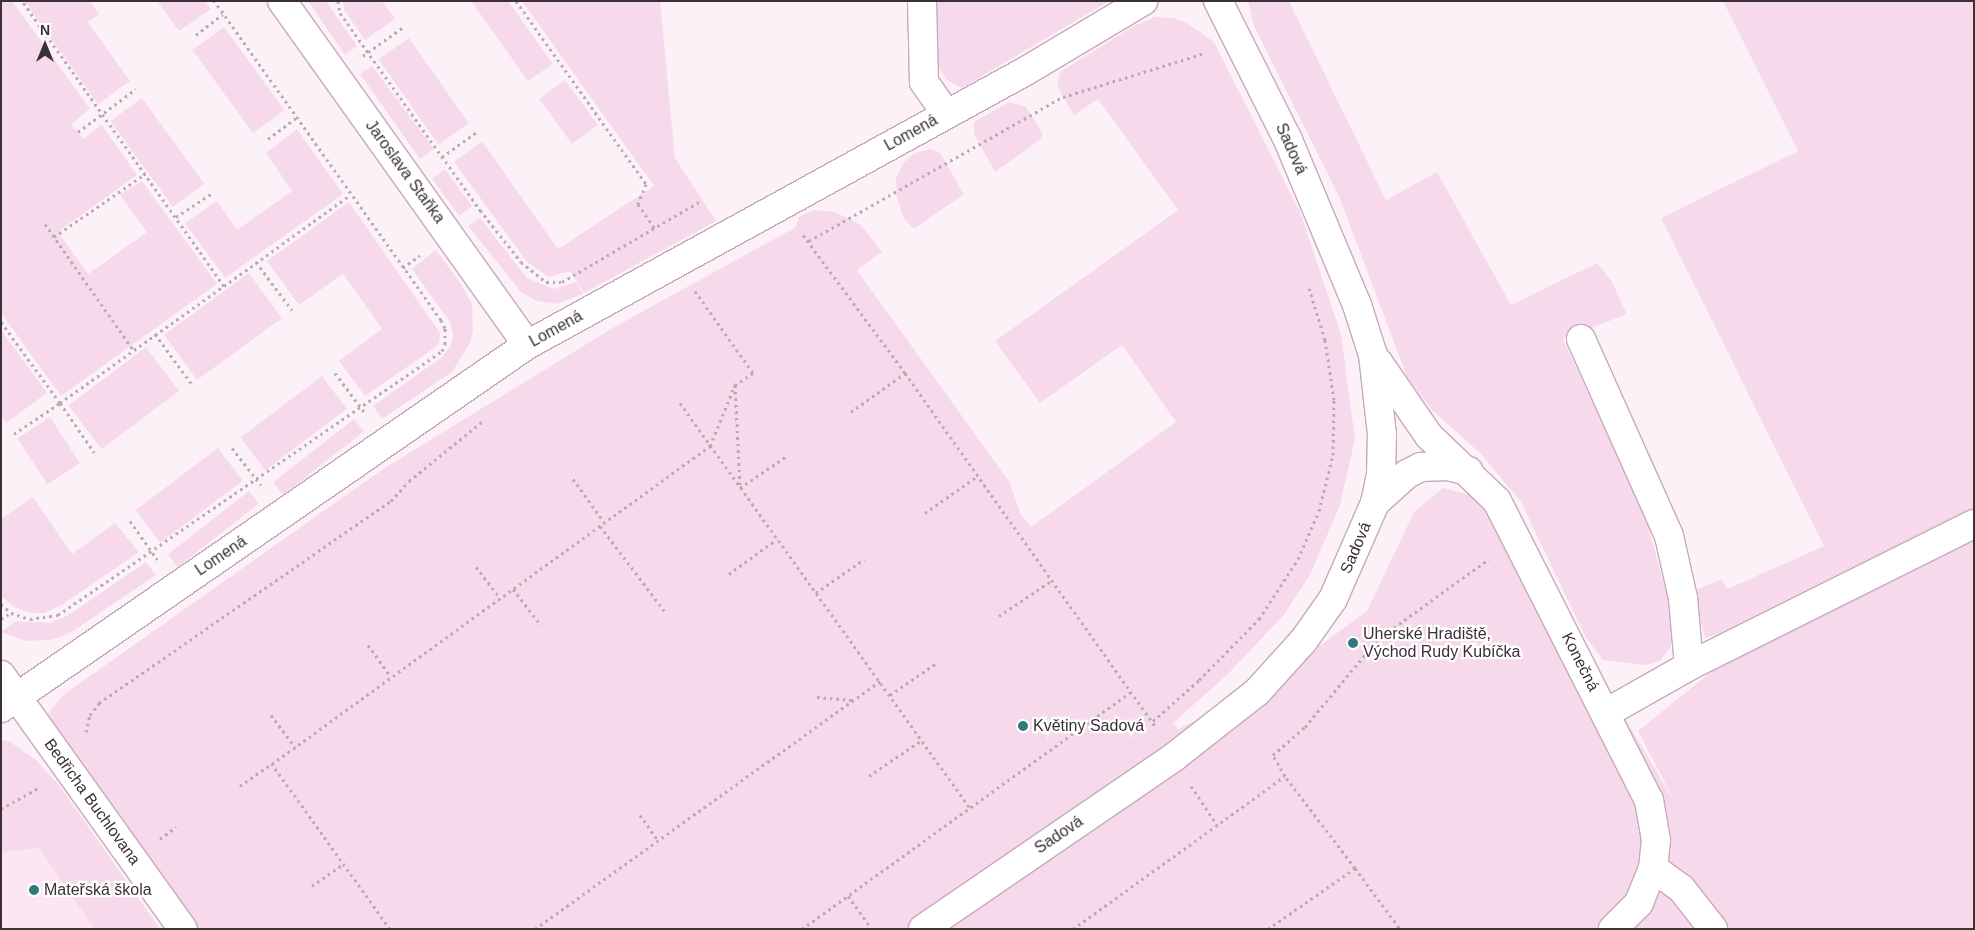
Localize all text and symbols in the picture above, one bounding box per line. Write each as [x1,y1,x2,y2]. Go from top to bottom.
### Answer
north arrow [20,20,70,70]
text: N [40,22,50,38]
street label: Lomená [881,111,941,155]
street label: Jaroslava Staňka [361,117,449,227]
street label: Sadová [1271,120,1311,178]
street label: Lomená [526,307,586,351]
street label: Sadová [1337,519,1375,577]
street label: Lomená [192,532,250,580]
place label: Uherské Hradiště, Východ Rudy Kubíčka [1363,624,1520,662]
street label: Konečná [1557,630,1603,694]
marker: Uherské Hradiště, Východ Rudy Kubíčka [1347,637,1359,649]
place label: Květiny Sadová [1033,716,1144,736]
marker: Květiny Sadová [1017,720,1029,732]
street label: Bedřicha Buchlovana [40,735,144,869]
street label: Sadová [1031,812,1087,858]
place label: Mateřská škola [44,880,152,900]
marker: Mateřská škola [28,884,40,896]

